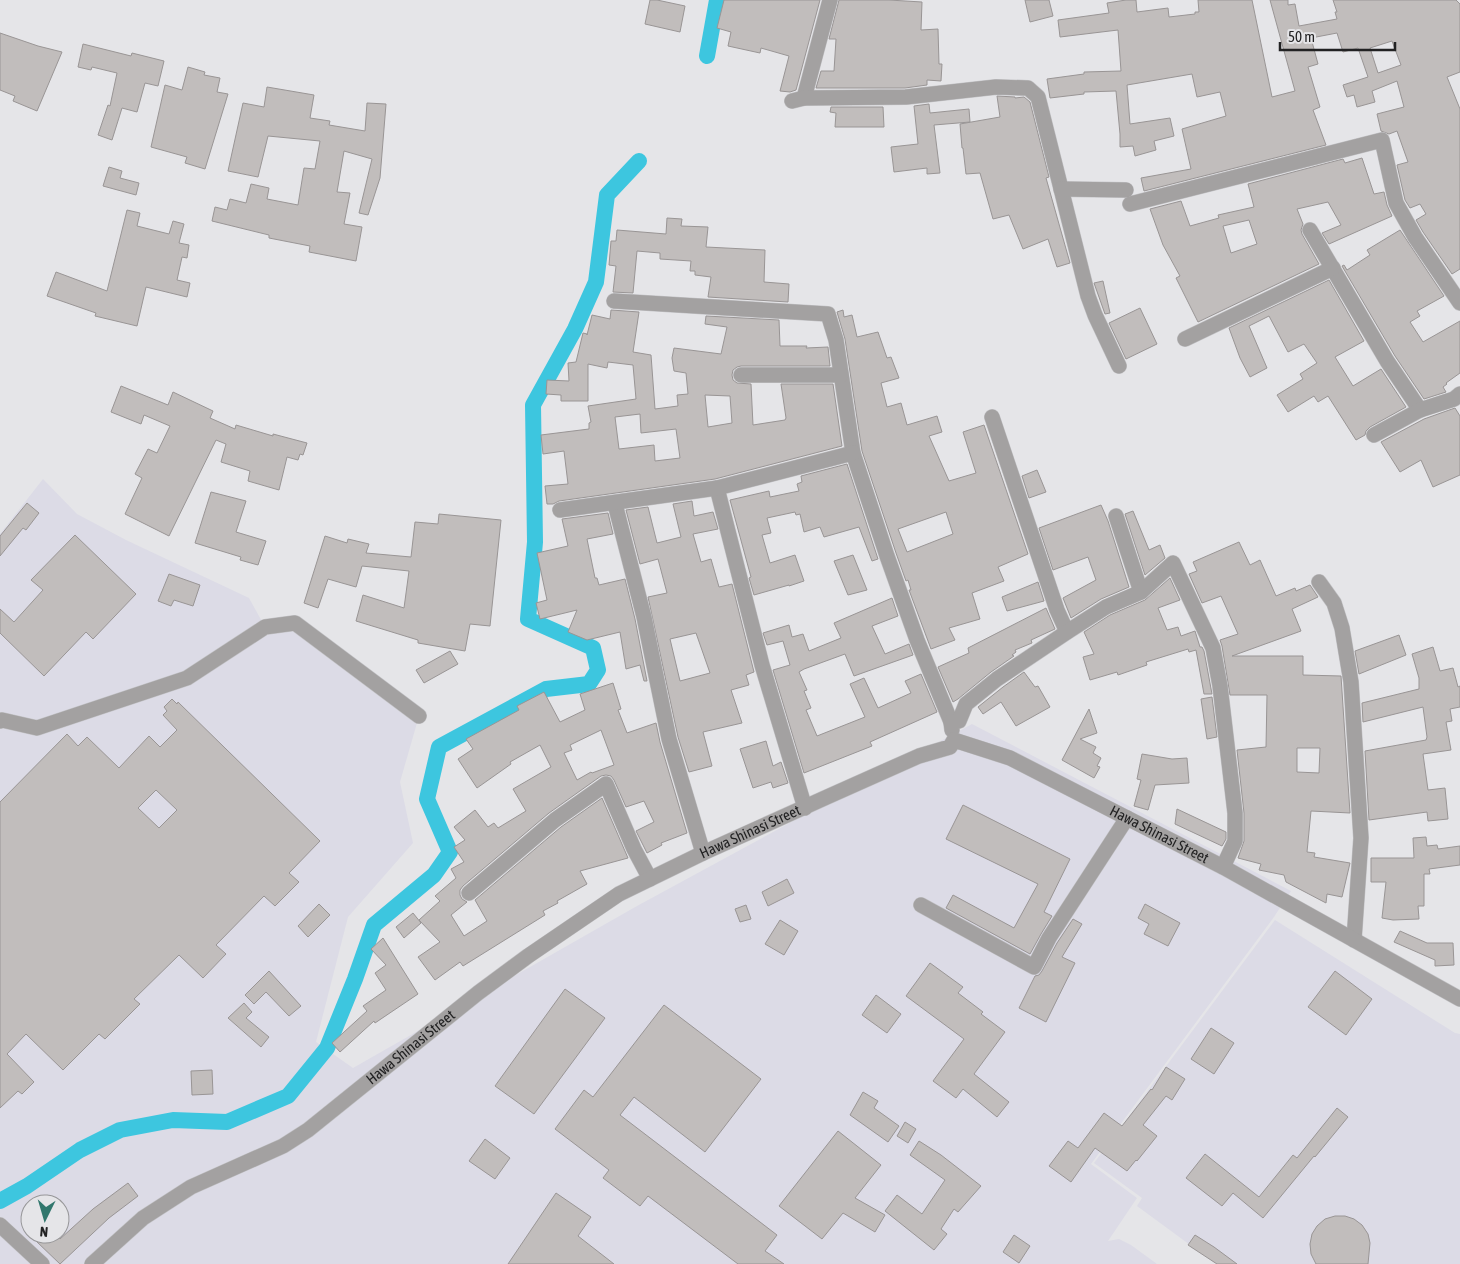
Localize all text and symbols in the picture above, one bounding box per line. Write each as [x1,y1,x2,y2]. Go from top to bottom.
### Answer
scale bar [1280,20,1395,52]
text: 50 m [1288,28,1315,45]
street label: Hawa Shinasi Street [697,801,803,861]
street label: Hawa Shinasi Street [1107,802,1212,866]
street label: Hawa Shinasi Street [363,1006,458,1088]
north arrow [20,1194,70,1244]
text: N [39,1224,49,1240]

